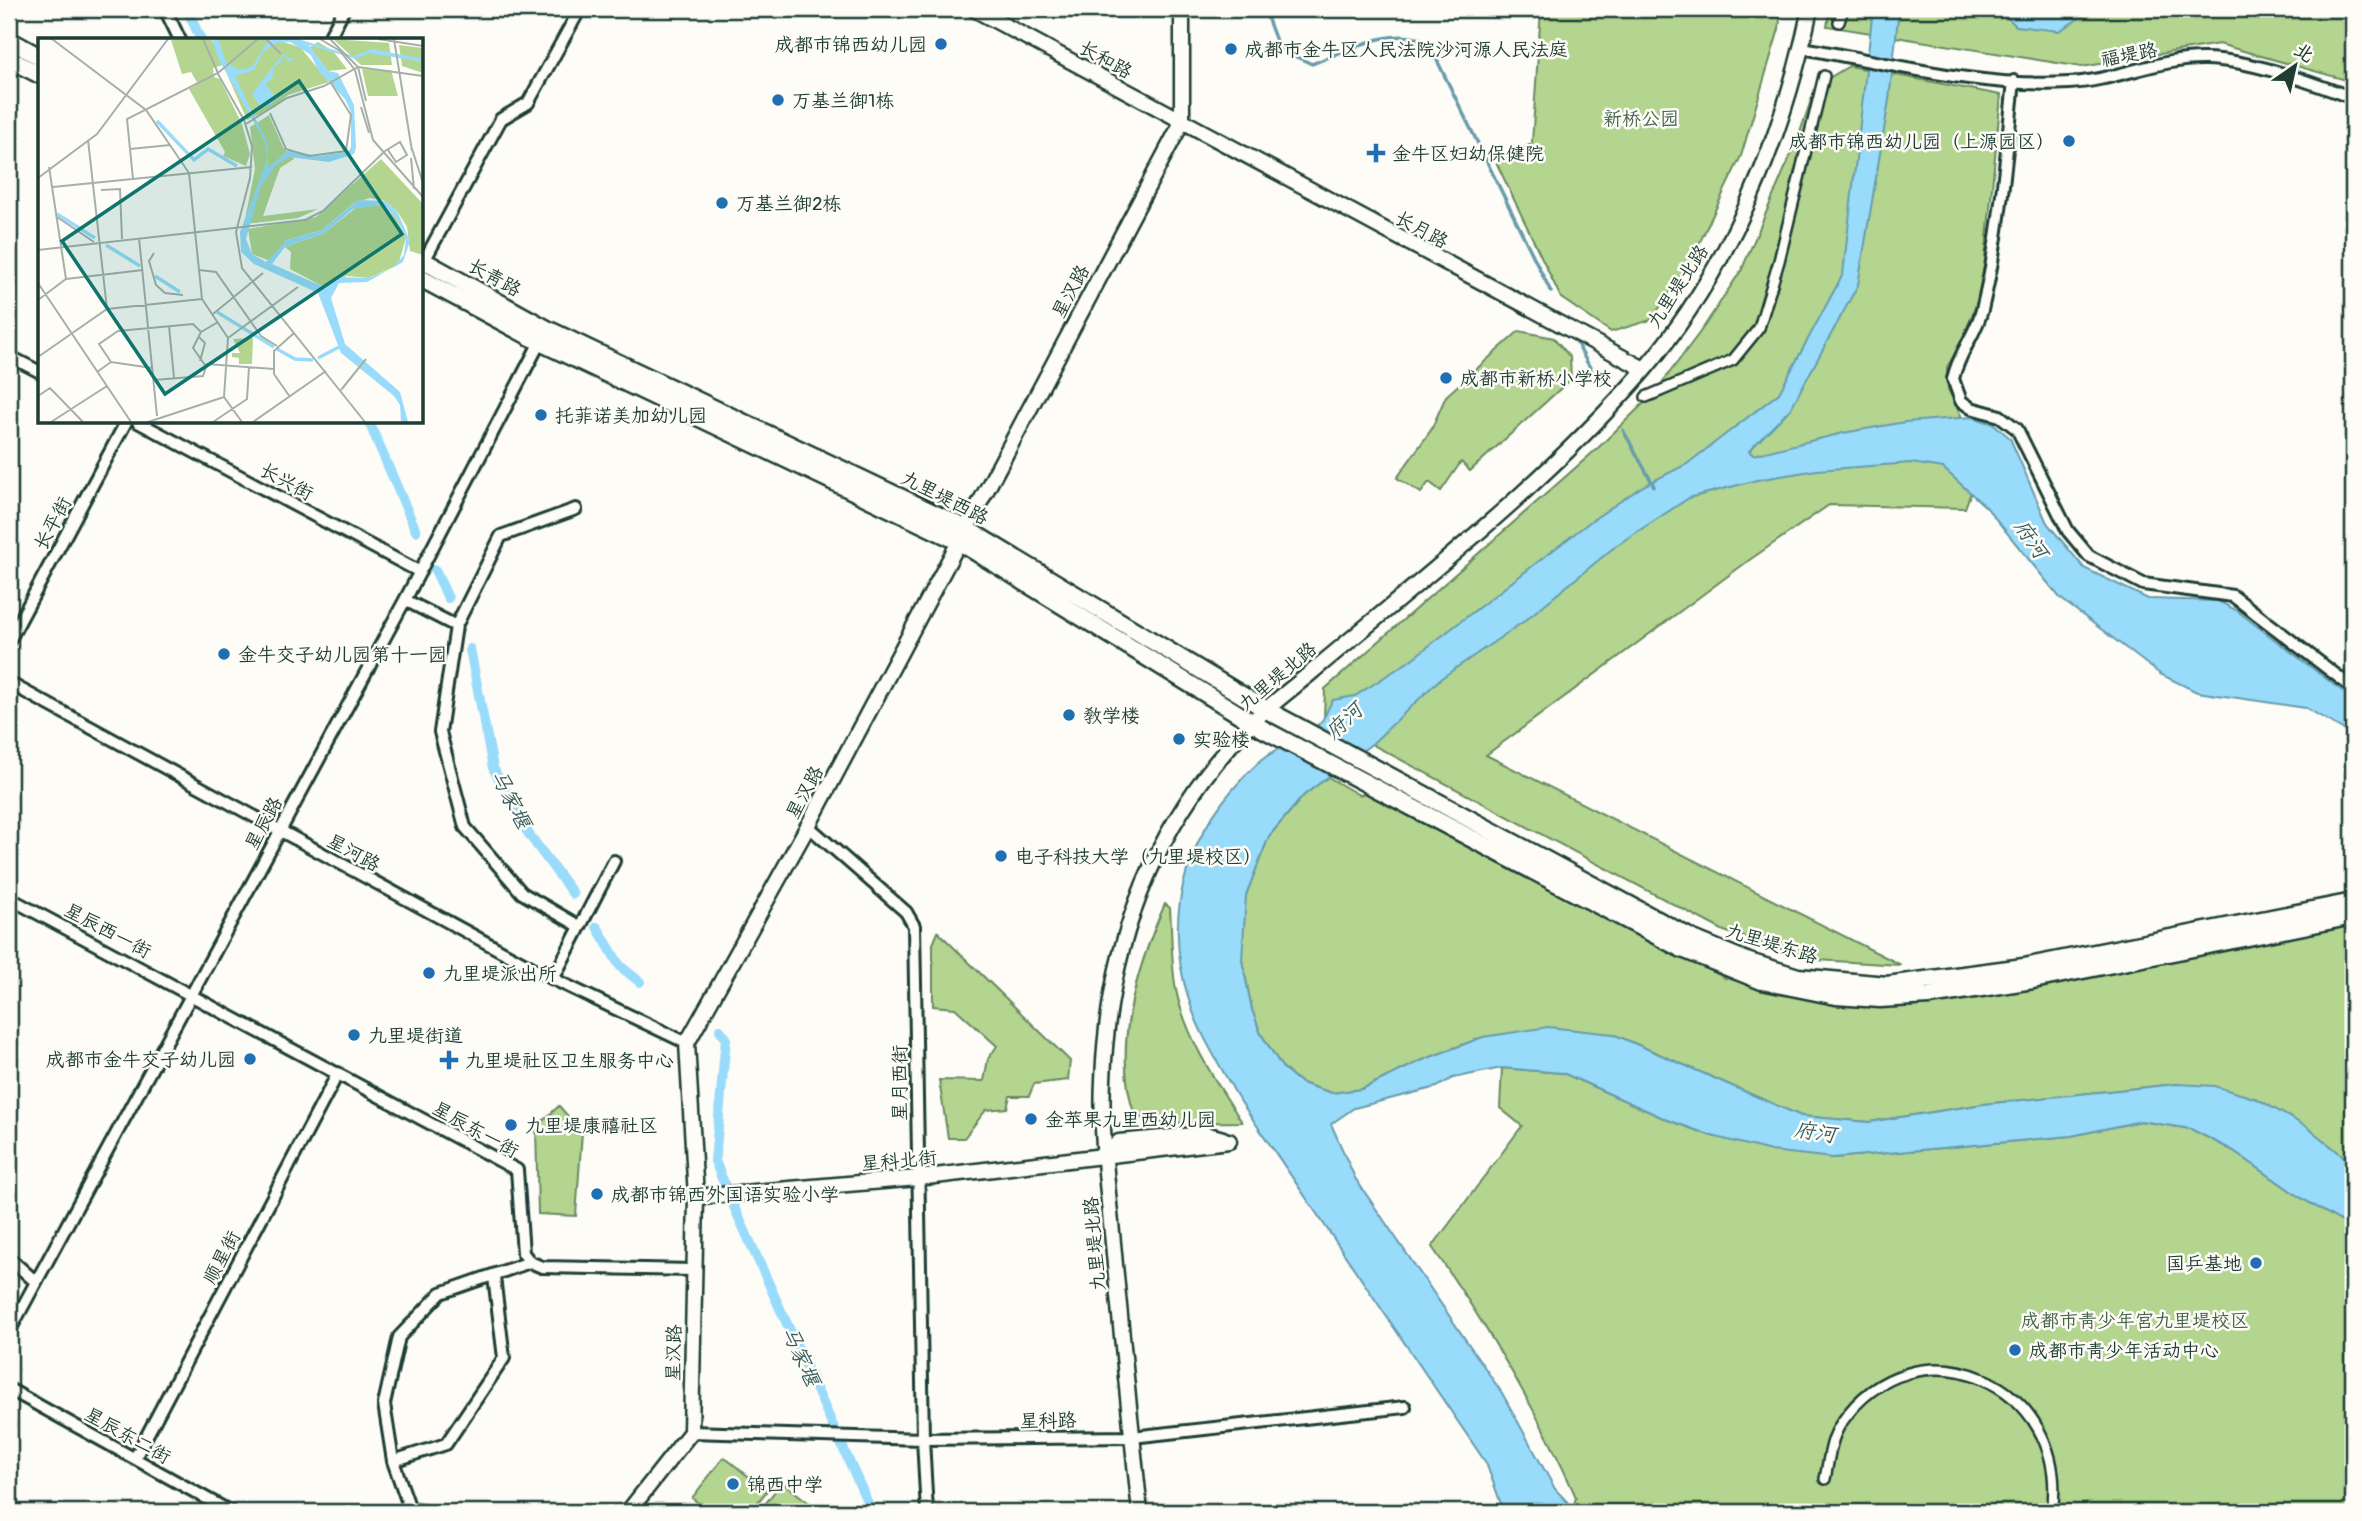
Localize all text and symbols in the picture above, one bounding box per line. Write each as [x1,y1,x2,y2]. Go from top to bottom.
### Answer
north arrow [2260,32,2330,102]
place label: 成都市锦西幼儿园 [775,33,927,57]
marker: 成都市锦西幼儿园 [933,36,949,52]
street label: 长和路 [1075,36,1136,84]
text: 北 [2289,37,2319,68]
inset map [38,38,424,424]
place label: 成都市金牛区人民法院沙河源人民法庭 [1245,38,1568,62]
street label: 福堤路 [2099,38,2159,72]
marker: 成都市金牛区人民法院沙河源人民法庭 [1223,41,1239,57]
place label: 万基兰御1栋 [792,89,894,113]
marker: 万基兰御1栋 [770,92,786,108]
park label: 新桥公园 [1603,107,1679,131]
place label: 成都市锦西幼儿园（上源园区） [1789,130,2055,154]
marker: 成都市锦西幼儿园（上源园区） [2061,133,2077,149]
place label: 金牛区妇幼保健院 [1392,142,1544,166]
marker: 金牛区妇幼保健院 [1366,143,1386,163]
place label: 万基兰御2栋 [736,192,842,216]
marker: 万基兰御2栋 [714,195,730,211]
street label: 长月路 [1391,206,1452,254]
street label: 九里堤北路 [1642,240,1714,333]
street label: 长青路 [464,254,525,302]
street label: 星汉路 [1047,261,1095,322]
place label: 成都市新桥小学校 [1460,367,1612,391]
marker: 成都市新桥小学校 [1438,370,1454,386]
place label: 托菲诺美加幼儿园 [555,404,707,428]
marker: 托菲诺美加幼儿园 [533,407,549,423]
street label: 长兴街 [256,458,317,506]
street label: 九里堤西路 [897,466,992,530]
street label: 长平街 [29,493,77,554]
water label: 府河 [2007,514,2055,567]
street label: 九里堤北路 [1234,637,1322,716]
place label: 金牛交子幼儿园第十一园 [238,643,447,667]
marker: 金牛交子幼儿园第十一园 [216,646,232,662]
water label: 府河 [1320,695,1371,746]
place label: 教学楼 [1083,704,1140,728]
marker: 教学楼 [1061,707,1077,723]
place label: 实验楼 [1193,728,1250,752]
marker: 实验楼 [1171,731,1187,747]
street label: 星汉路 [781,762,829,823]
water label: 马家堰 [484,765,538,835]
street label: 星辰路 [240,793,288,854]
street label: 星河路 [323,829,384,877]
place label: 电子科技大学（九里堤校区） [1015,845,1262,869]
marker: 电子科技大学（九里堤校区） [993,848,1009,864]
street label: 星辰西一街 [60,898,155,964]
street label: 九里堤东路 [1723,919,1821,969]
place label: 九里堤派出所 [443,962,557,986]
marker: 九里堤派出所 [421,965,437,981]
place label: 九里堤街道 [368,1024,463,1048]
marker: 九里堤街道 [346,1027,362,1043]
street label: 星月西街 [888,1045,912,1121]
place label: 成都市金牛交子幼儿园 [46,1048,236,1072]
place label: 九里堤社区卫生服务中心 [465,1049,674,1073]
marker: 九里堤社区卫生服务中心 [439,1050,459,1070]
marker: 成都市金牛交子幼儿园 [242,1051,258,1067]
street label: 星辰东一街 [428,1096,523,1163]
place label: 金苹果九里西幼儿园 [1045,1108,1216,1132]
marker: 金苹果九里西幼儿园 [1023,1111,1039,1127]
place label: 九里堤康禧社区 [525,1114,658,1138]
water label: 府河 [1792,1116,1841,1149]
marker: 九里堤康禧社区 [503,1117,519,1133]
street label: 星科北街 [860,1146,938,1176]
place label: 成都市锦西外国语实验小学 [611,1183,839,1207]
marker: 成都市锦西外国语实验小学 [589,1186,605,1202]
street label: 九里堤北路 [1079,1196,1111,1292]
street label: 顺星街 [198,1227,246,1288]
place label: 国乒基地 [2166,1252,2242,1276]
marker: 国乒基地 [2248,1255,2264,1271]
park label: 成都市青少年宫九里堤校区 [2021,1309,2249,1333]
water label: 马家堰 [775,1322,827,1392]
street label: 星汉路 [662,1324,686,1382]
place label: 成都市青少年活动中心 [2029,1339,2219,1363]
marker: 成都市青少年活动中心 [2007,1342,2023,1358]
street label: 星辰东二街 [80,1402,175,1469]
street label: 星科路 [1019,1409,1077,1433]
place label: 锦西中学 [747,1473,823,1497]
marker: 锦西中学 [725,1476,741,1492]

